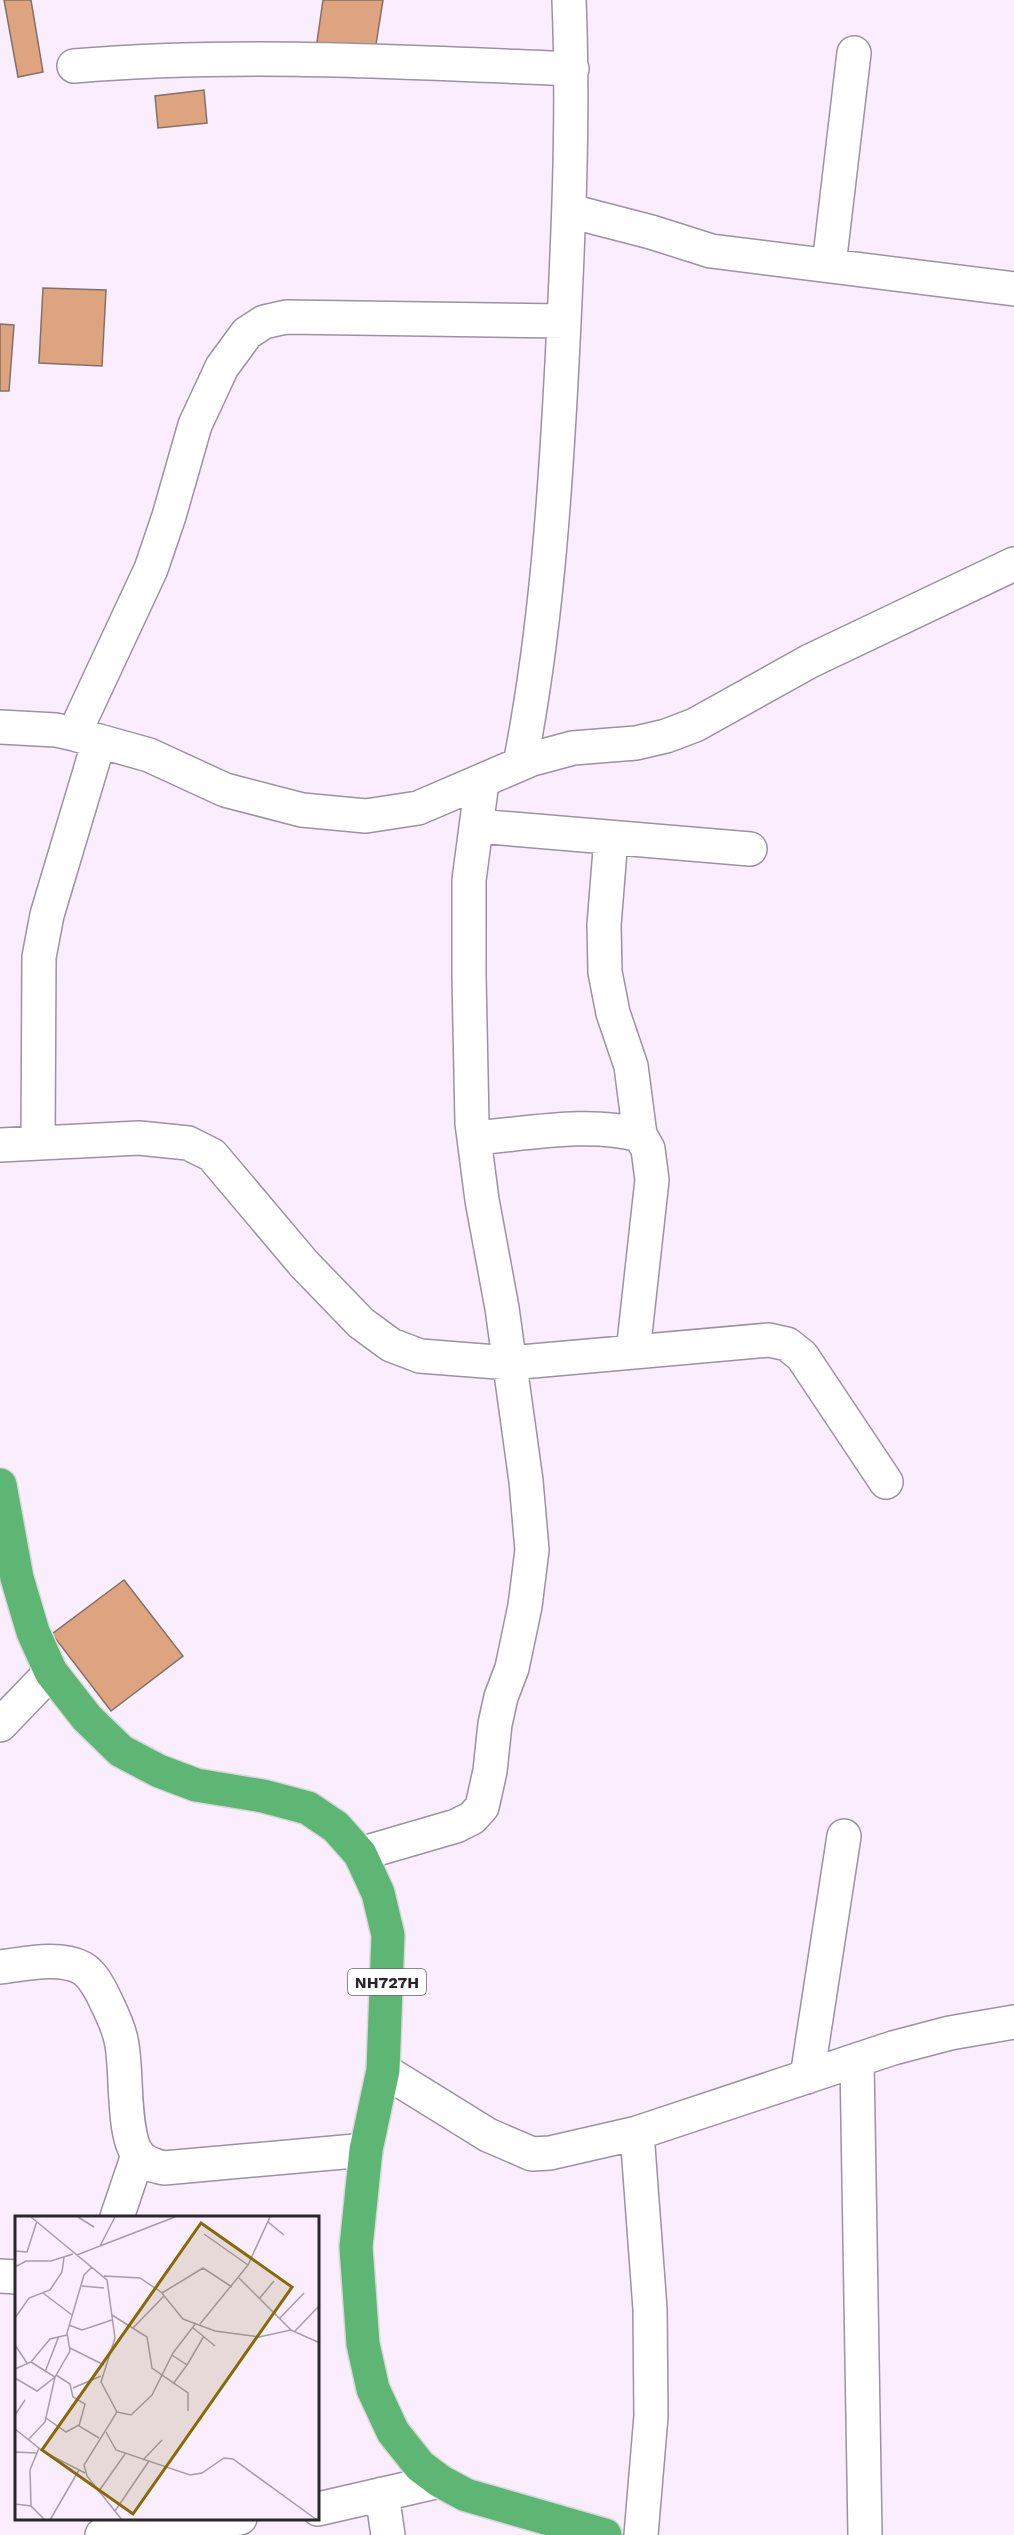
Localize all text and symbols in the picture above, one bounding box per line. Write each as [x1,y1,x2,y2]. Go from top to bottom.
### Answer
road number: NH727H [348,1969,426,1995]
inset map [15,2216,320,2520]

